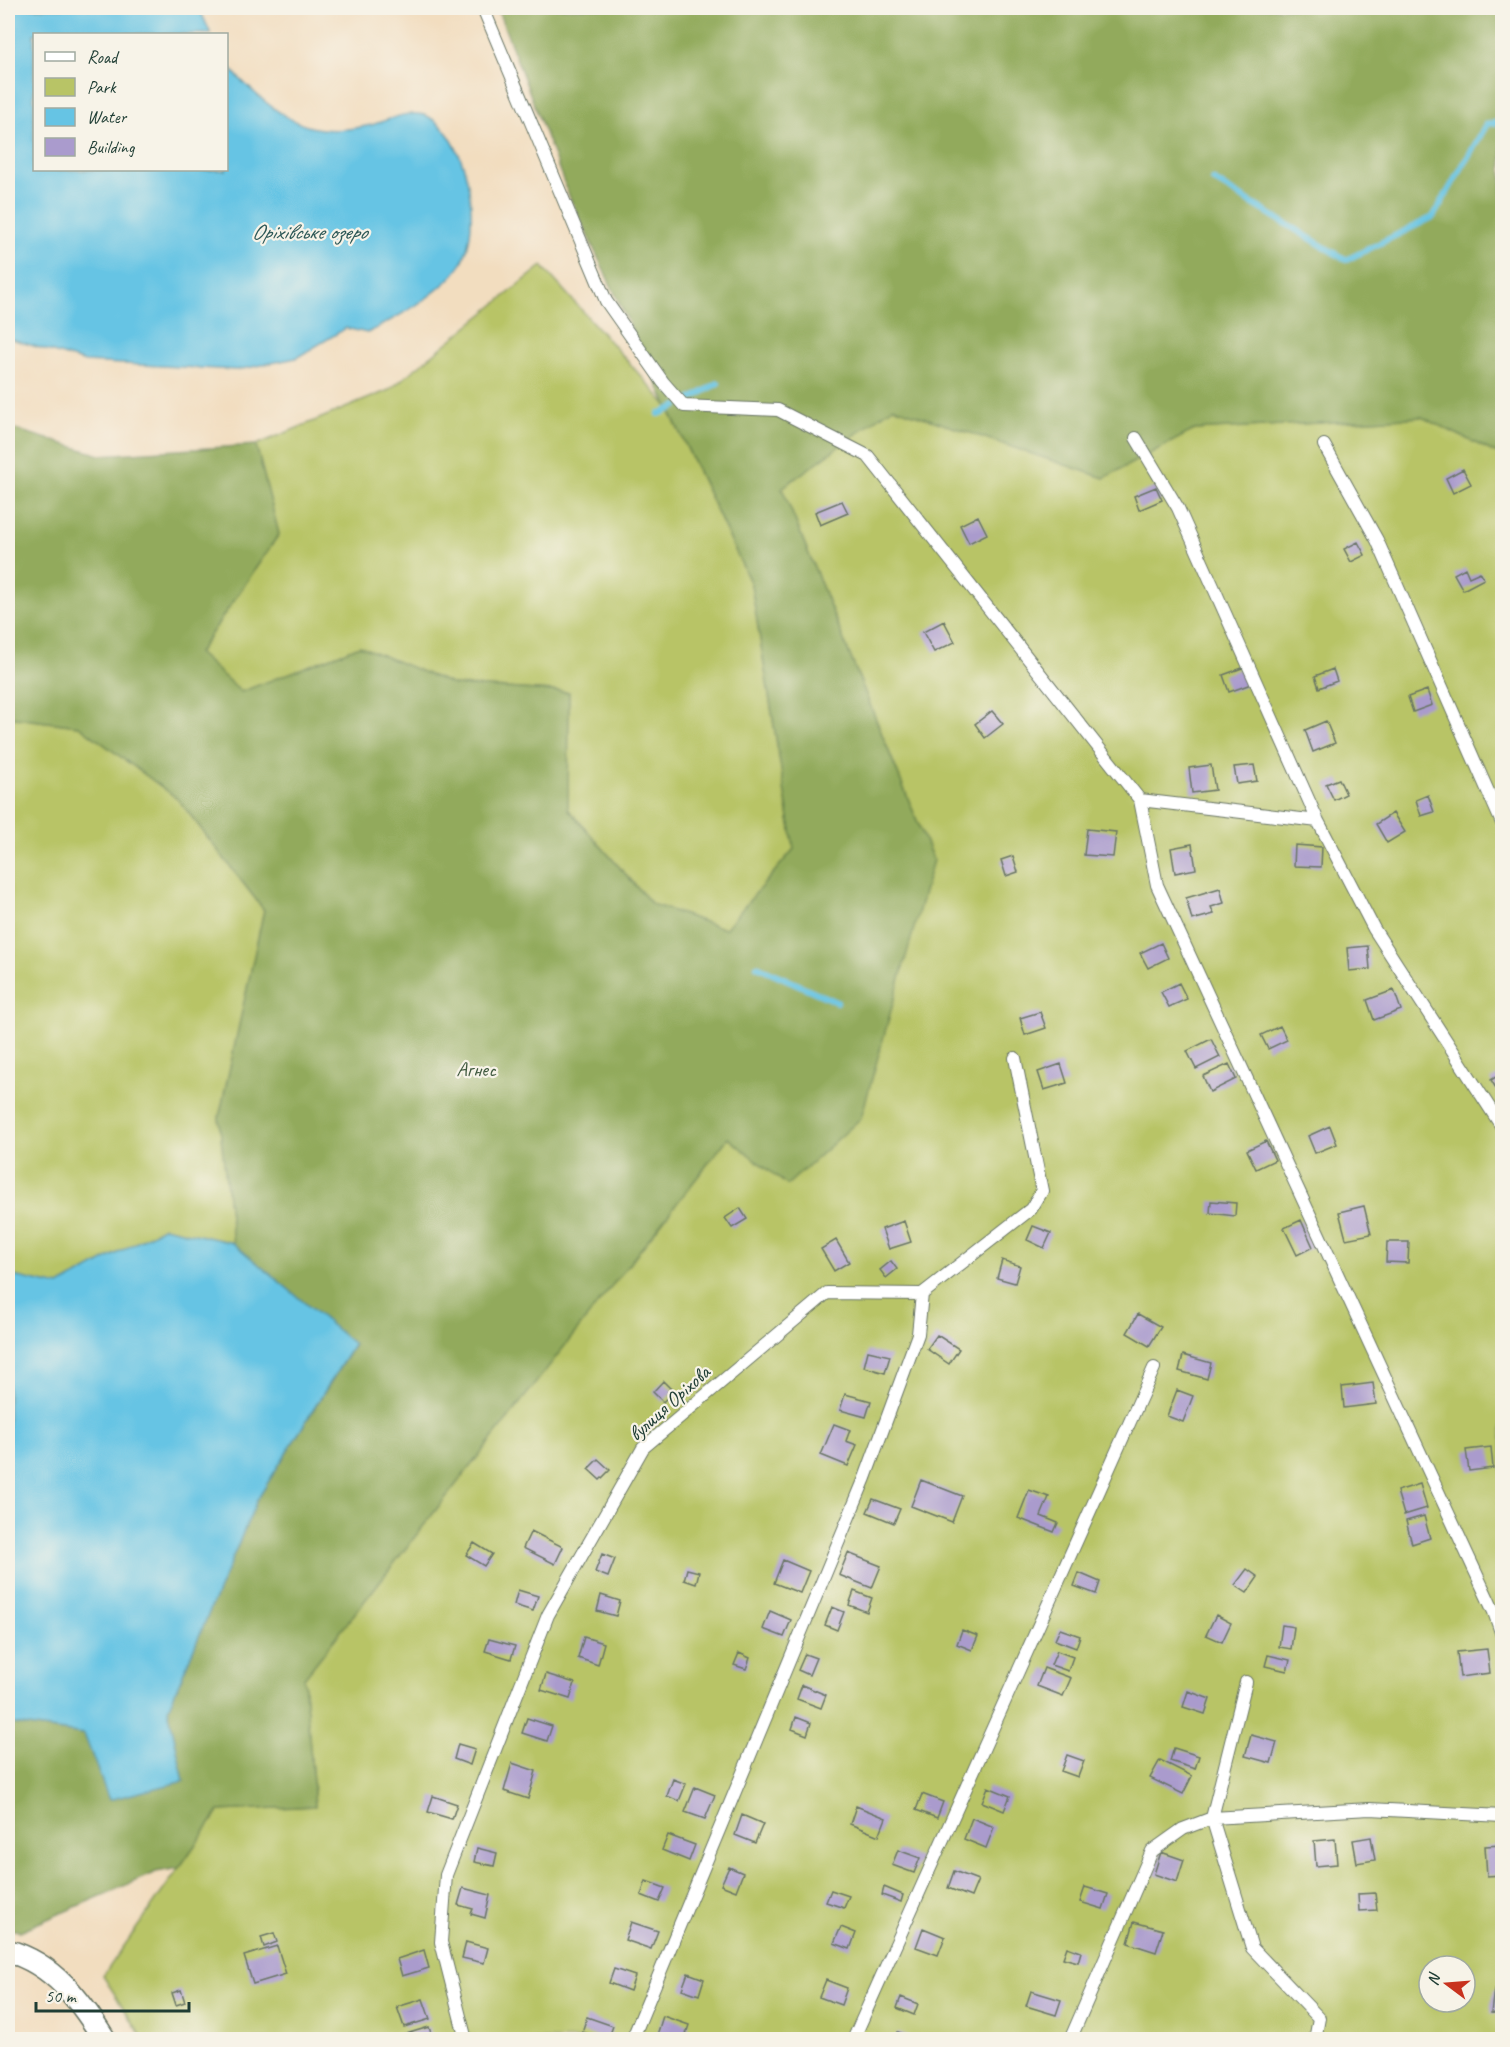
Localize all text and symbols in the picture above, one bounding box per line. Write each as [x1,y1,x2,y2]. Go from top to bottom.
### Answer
legend [33,33,228,171]
text: Road [87,46,120,68]
text: Park [87,76,117,98]
text: Water [87,106,128,128]
text: Building [87,136,136,158]
water label: Оріхівське озеро [252,218,370,246]
park label: Агнес [456,1056,497,1082]
street label: вулиця Оріхова [623,1358,716,1446]
north arrow [1417,1954,1477,2014]
text: N [1423,1970,1445,1988]
scale bar [36,1975,189,2013]
text: 50 m [45,1985,78,2007]

